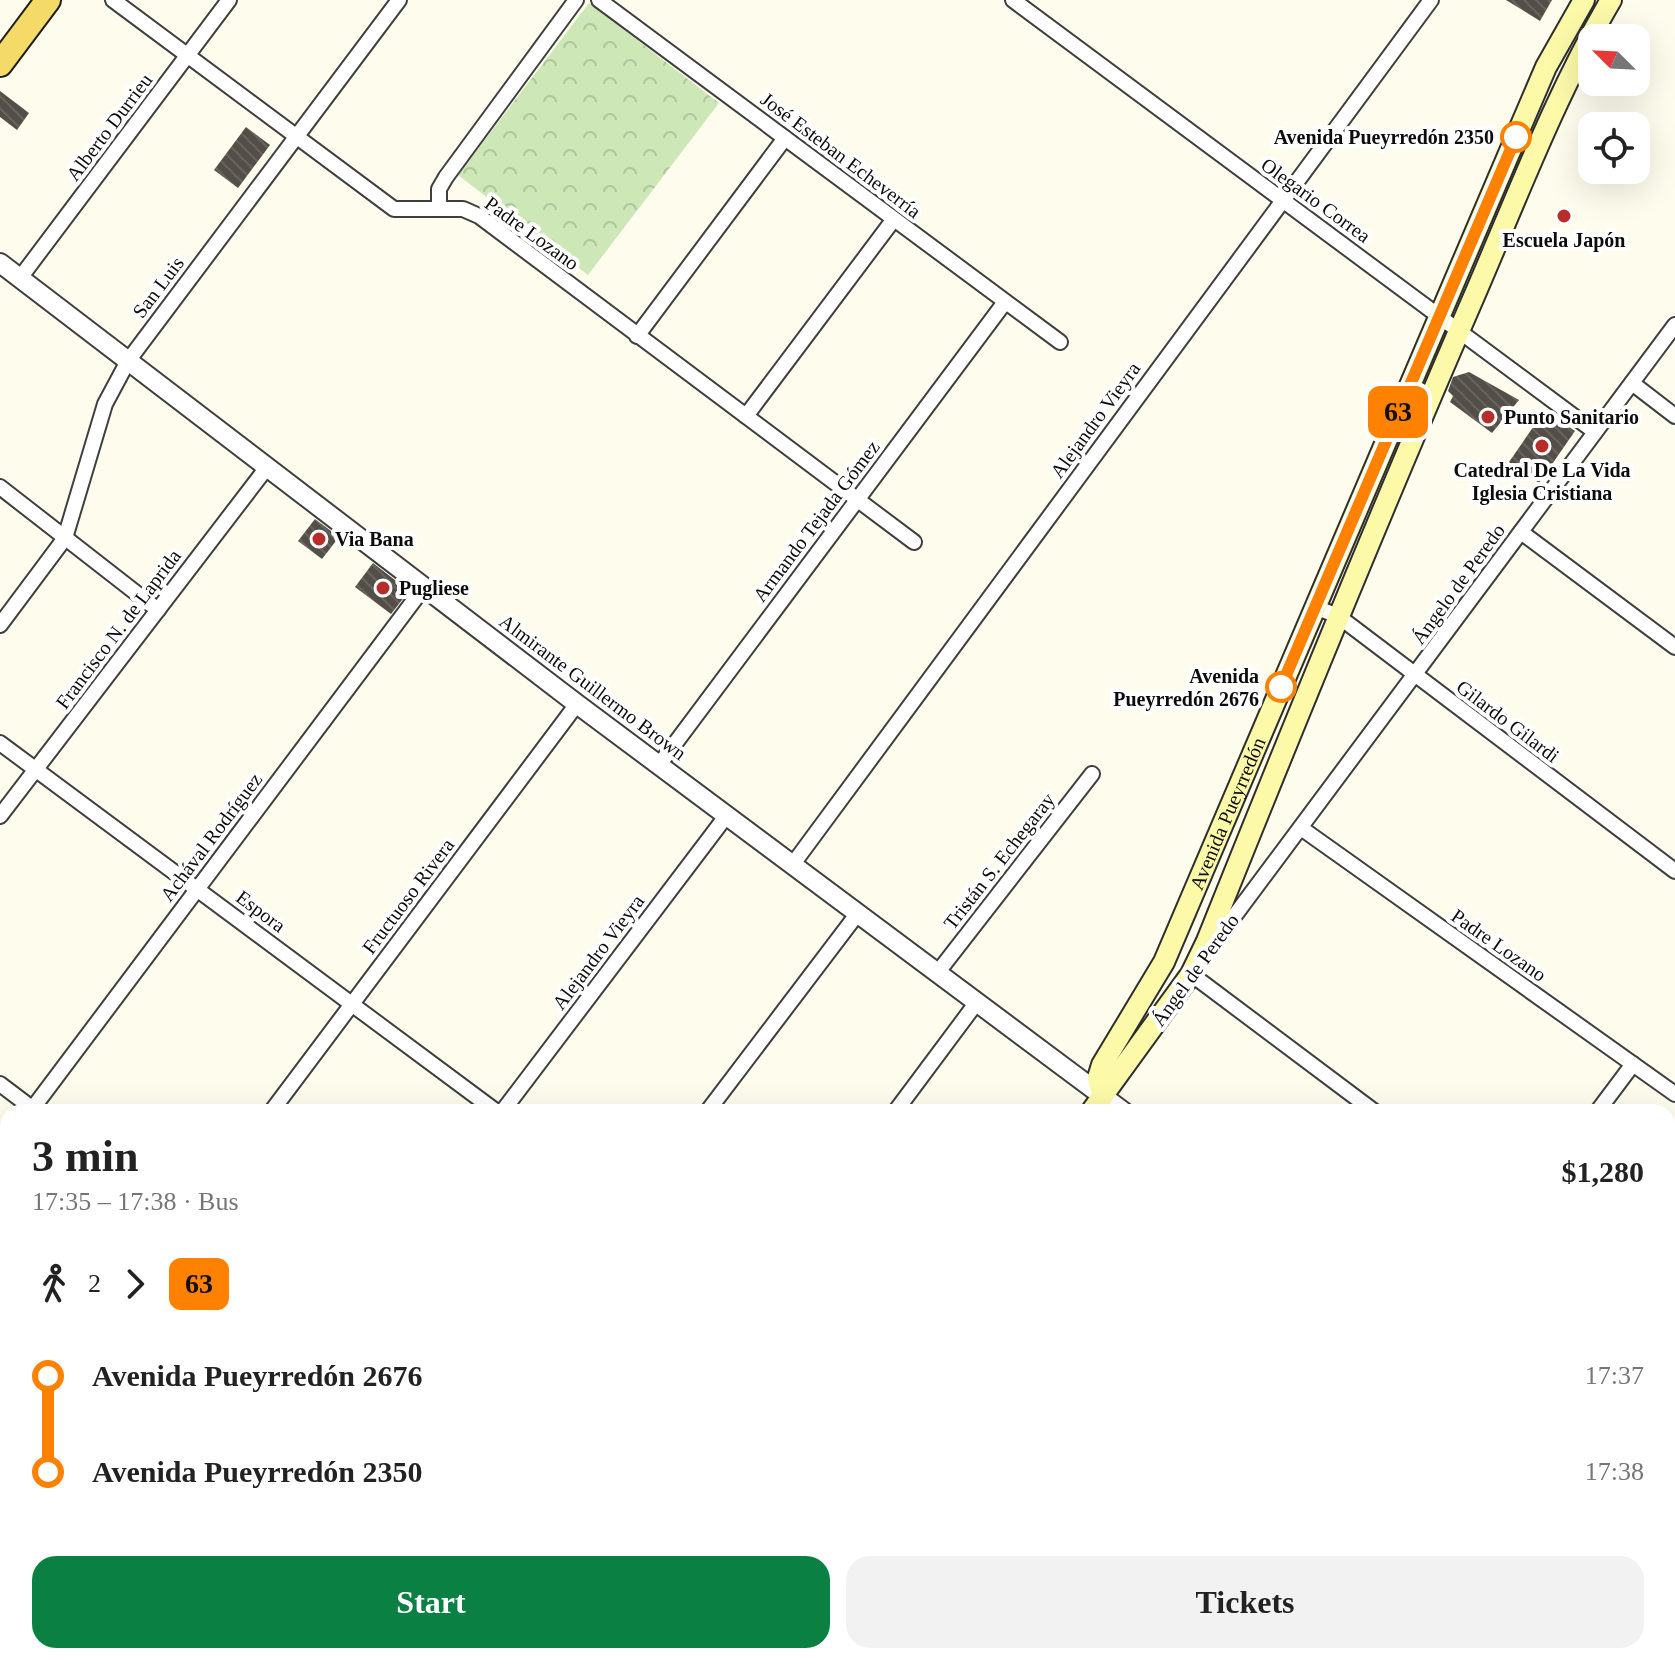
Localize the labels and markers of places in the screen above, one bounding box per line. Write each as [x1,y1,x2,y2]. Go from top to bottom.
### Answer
marker: Avenida Pueyrredón 2350 [1501,122,1531,152]
place label: Avenida Pueyrredón 2350 [1274,126,1494,149]
marker: Escuela Japón [1555,207,1573,225]
place label: Escuela Japón [1503,229,1625,252]
place label: Punto Sanitario [1504,406,1639,428]
marker: Punto Sanitario [1479,408,1497,426]
marker: Catedral De La Vida Iglesia Cristiana [1533,437,1551,455]
place label: Catedral De La Vida Iglesia Cristiana [1453,459,1631,505]
place label: Via Bana [335,528,414,550]
marker: Via Bana [310,530,328,548]
place label: Pugliese [399,577,469,600]
marker: Pugliese [374,579,392,597]
place label: Avenida Pueyrredón 2676 [1113,665,1259,711]
marker: Avenida Pueyrredón 2676 [1266,672,1296,702]

